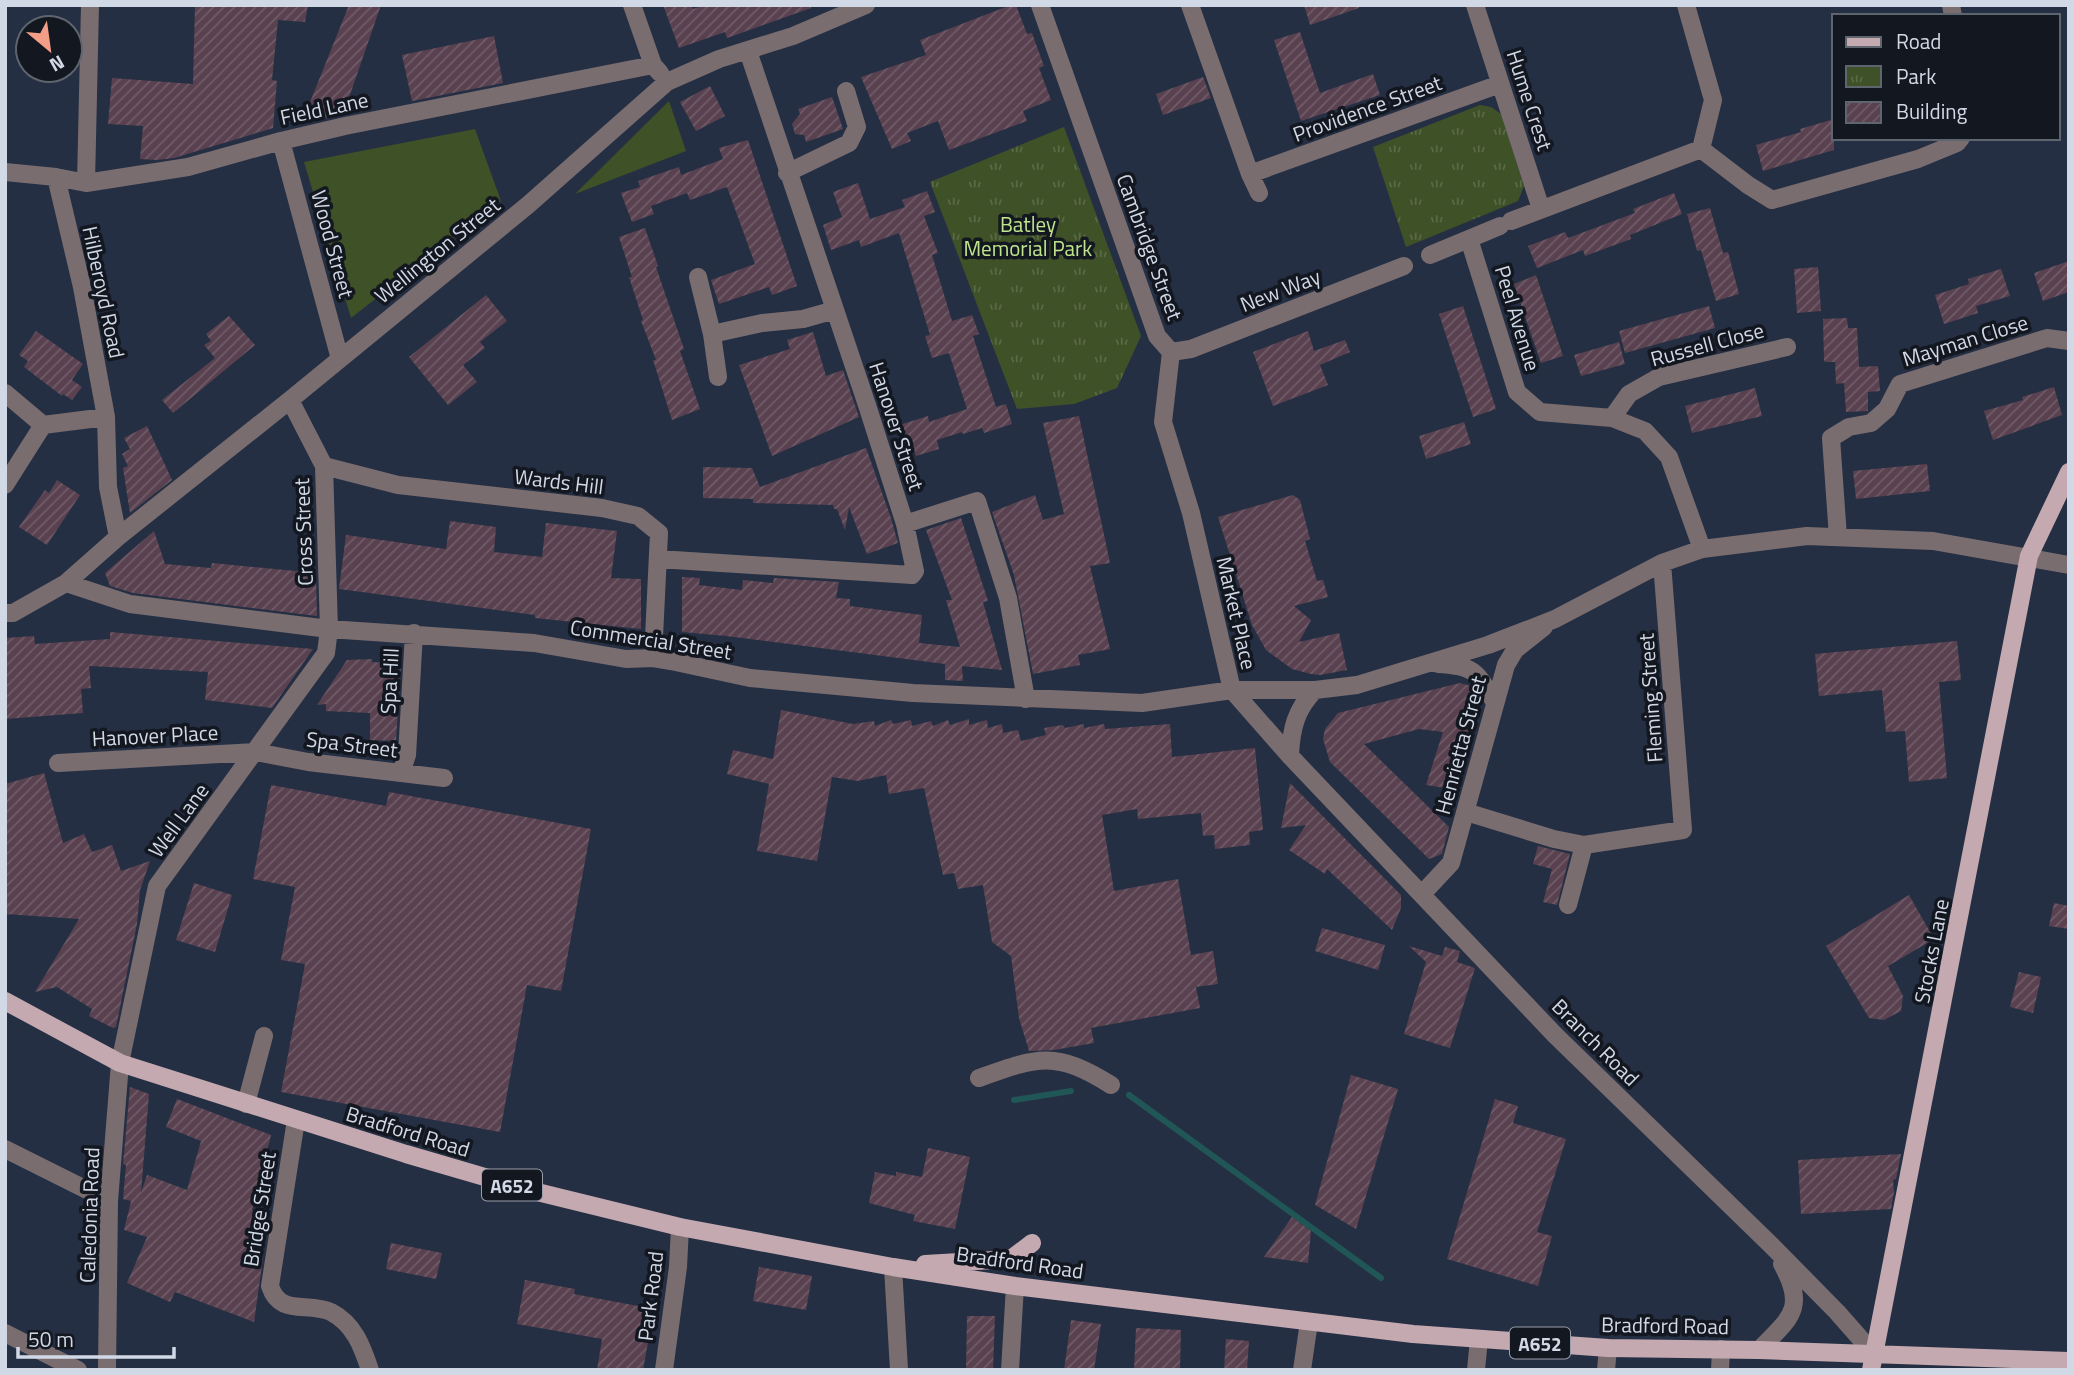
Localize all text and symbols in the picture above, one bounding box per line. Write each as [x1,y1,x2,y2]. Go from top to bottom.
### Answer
north arrow [14,14,84,84]
legend [1832,14,2060,140]
text: Road [1896,25,1941,57]
street label: Hume Crest [1499,45,1562,155]
text: N [45,48,70,80]
text: Park [1896,60,1936,92]
street label: Providence Street [1288,66,1447,150]
street label: Field Lane [277,83,371,133]
text: Building [1896,95,1968,127]
street label: Cambridge Street [1109,169,1192,325]
street label: Wood Street [303,187,363,302]
street label: Wellington Street [367,189,507,311]
park label: Batley Memorial Park [964,208,1092,264]
street label: Hilberoyd Road [74,223,134,361]
street label: New Way [1235,260,1325,320]
street label: Peel Avenue [1487,261,1549,375]
street label: Mayman Close [1898,306,2032,374]
street label: Russell Close [1647,314,1767,374]
street label: Hanover Street [861,358,933,495]
street label: Wards Hill [512,460,606,502]
street label: Cross Street [285,477,321,586]
street label: Market Place [1208,553,1266,673]
street label: Commercial Street [568,610,735,668]
street label: Fleming Street [1629,632,1670,764]
street label: Spa Hill [371,647,407,715]
street label: Henrietta Street [1426,671,1494,818]
street label: Hanover Place [91,716,219,754]
street label: Spa Street [305,723,400,766]
street label: Well Lane [140,776,216,864]
street label: Stocks Lane [1905,896,1957,1006]
street label: Branch Road [1545,991,1647,1093]
street label: Bradford Road [342,1097,474,1165]
street label: Caledonia Road [71,1146,107,1284]
street label: Bridge Street [234,1149,284,1269]
road number: A652 [482,1170,542,1200]
street label: Bradford Road [954,1237,1086,1287]
street label: Park Road [629,1249,671,1343]
street label: Bradford Road [1601,1308,1729,1342]
scale bar [18,1316,173,1360]
text: 50 m [28,1323,74,1355]
road number: A652 [1510,1328,1570,1358]

